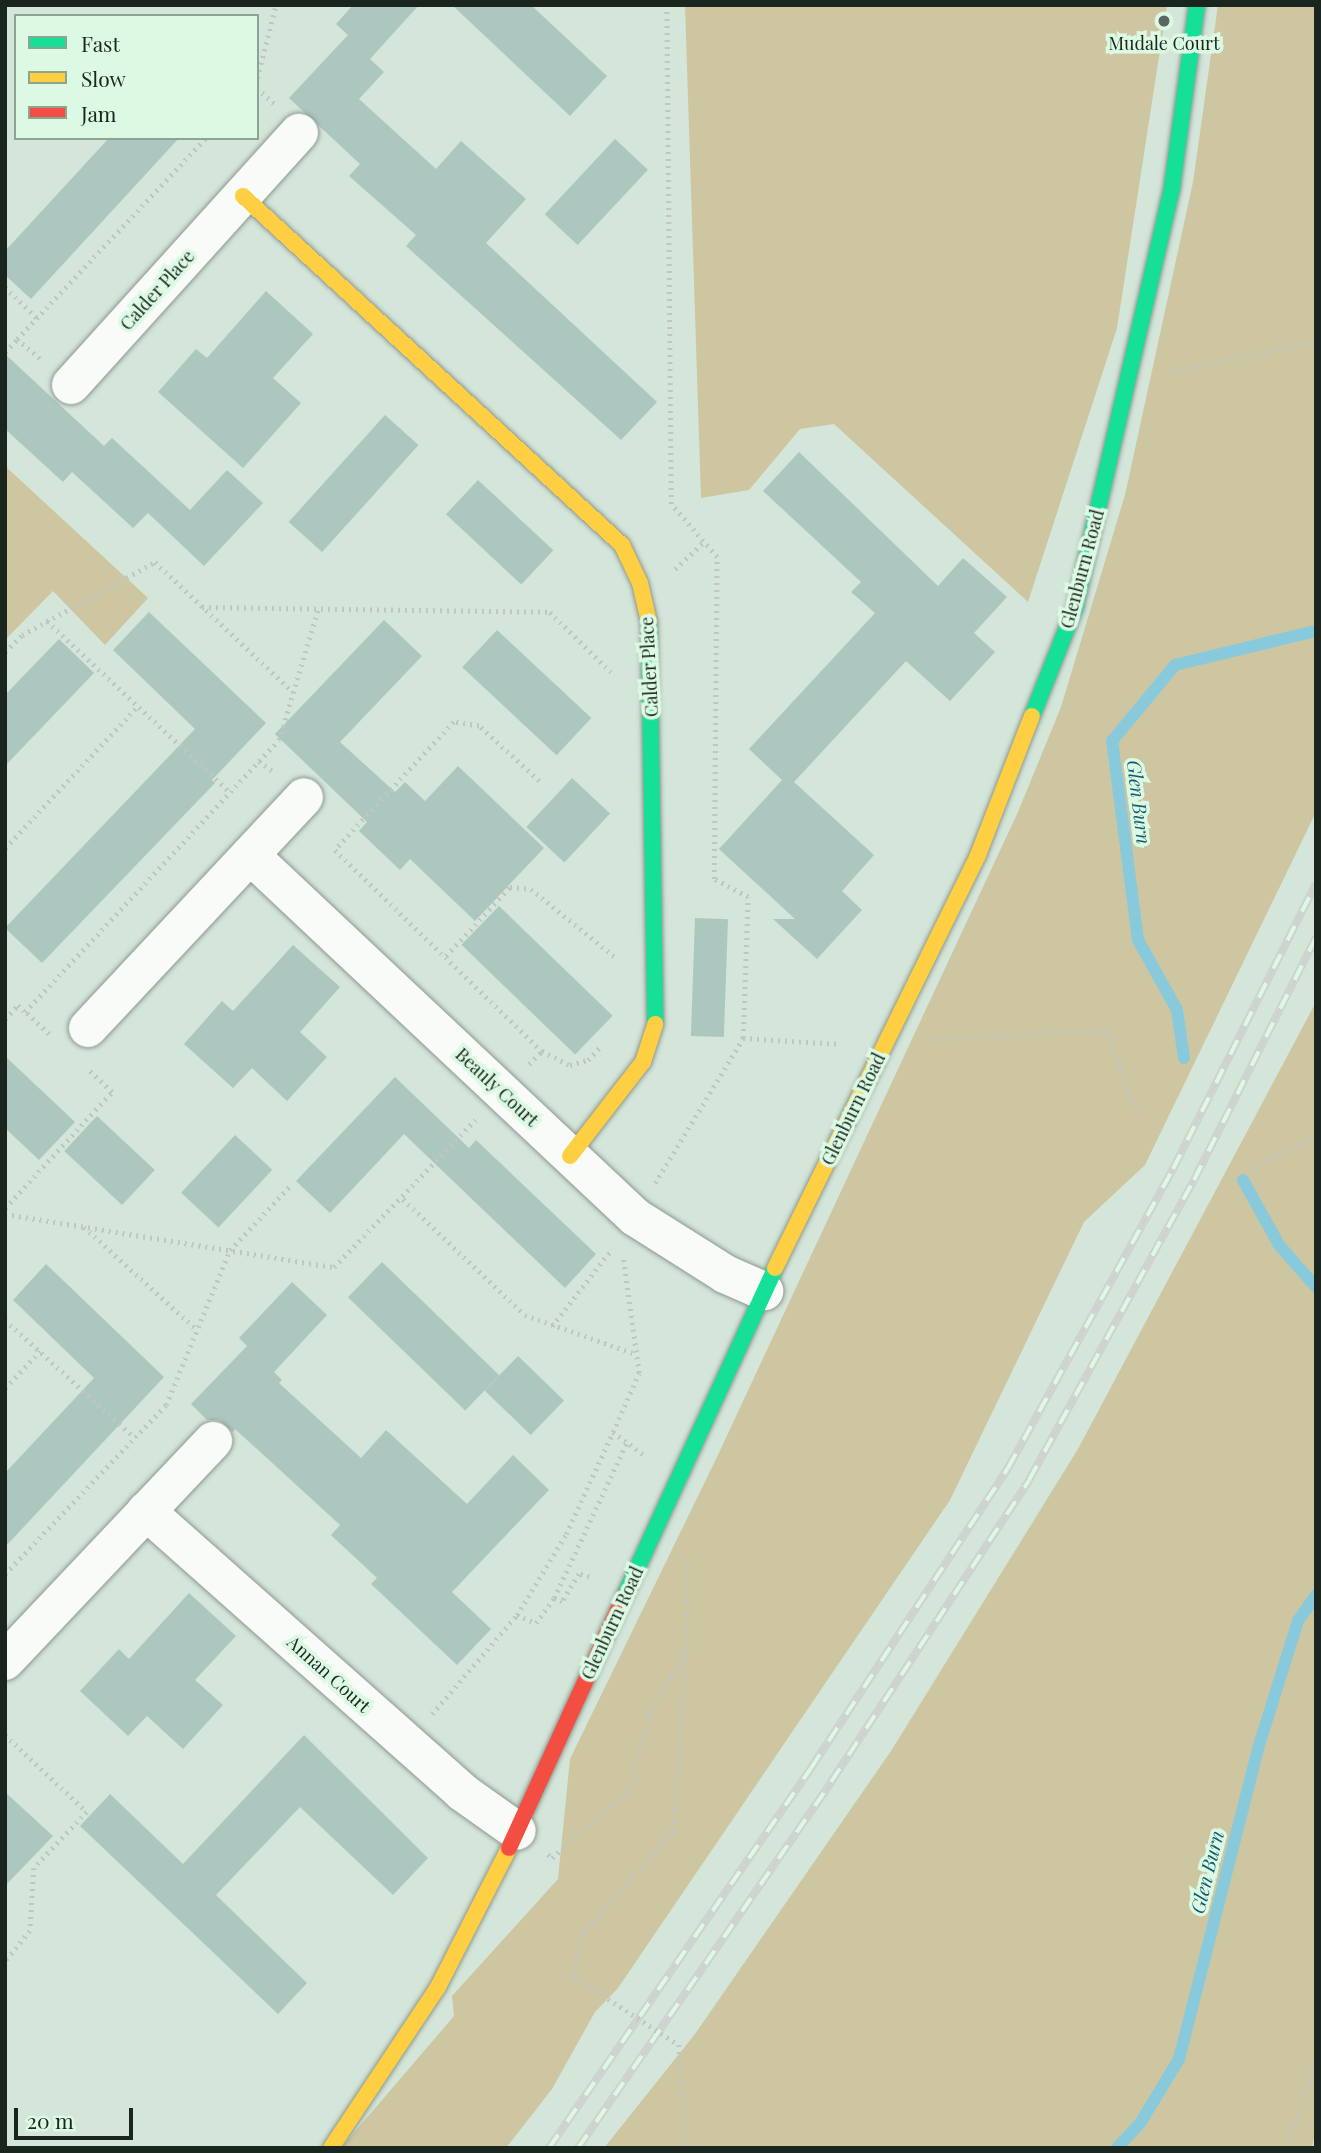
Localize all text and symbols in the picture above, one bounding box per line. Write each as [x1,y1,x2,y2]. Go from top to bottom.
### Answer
marker: Mudale Court [1156,13,1172,29]
legend [14,14,259,140]
text: Fast [81,29,120,57]
place label: Mudale Court [1108,32,1220,54]
text: Slow [81,64,126,92]
text: Jam [81,99,117,127]
street label: Calder Place [115,245,199,335]
street label: Glenburn Road [1056,507,1108,631]
street label: Calder Place [636,616,662,718]
water label: Glen Burn [1123,759,1155,845]
street label: Beauly Court [451,1043,543,1131]
street label: Glenburn Road [817,1049,889,1169]
street label: Glenburn Road [576,1563,648,1683]
street label: Annan Court [283,1631,375,1717]
water label: Glen Burn [1186,1828,1228,1916]
scale bar [18,2094,136,2138]
text: 20 m [27,2106,74,2134]

